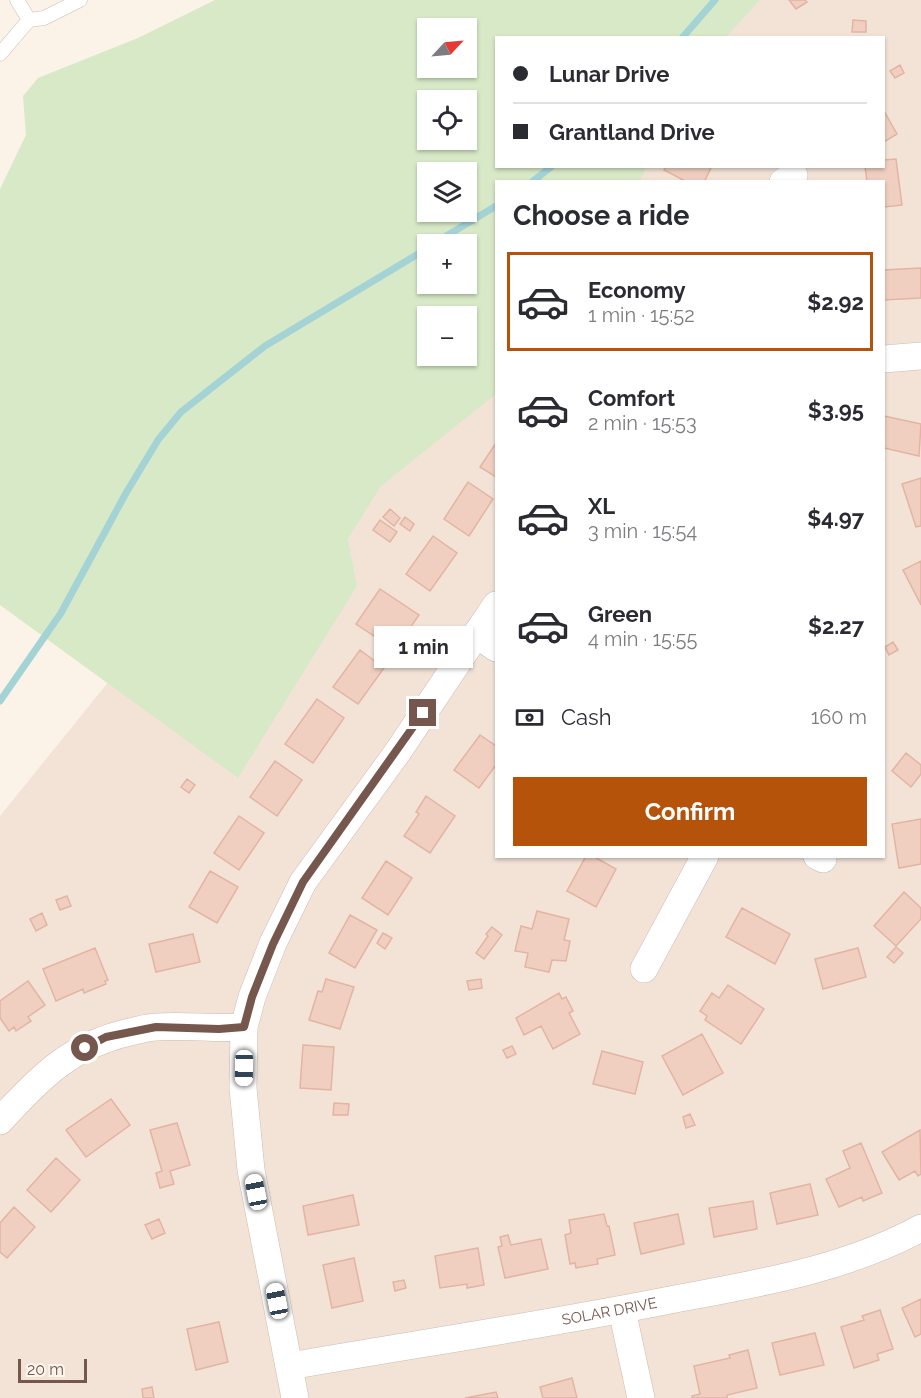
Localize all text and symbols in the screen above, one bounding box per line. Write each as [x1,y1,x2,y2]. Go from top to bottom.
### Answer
north arrow [417,18,477,78]
map controls [417,18,477,366]
text: Lunar Drive [549,61,669,87]
button: locate [417,90,477,150]
text: Grantland Drive [549,119,715,145]
button: layers [417,162,477,222]
text: Choose a ride [513,200,689,231]
button: + [417,234,477,294]
icon: car [516,275,570,329]
text: Economy [588,277,686,303]
text: $2.92 [807,289,864,315]
text: 1 min · 15:52 [588,303,695,327]
button: − [417,306,477,366]
icon: car [516,383,570,437]
text: Comfort [588,385,675,411]
text: $3.95 [808,397,864,423]
text: 2 min · 15:53 [588,411,697,435]
icon: car [516,491,570,545]
text: XL [588,493,615,519]
text: $4.97 [807,505,864,531]
text: 3 min · 15:54 [588,519,697,543]
icon: car [516,599,570,653]
text: Green [588,601,652,627]
text: $2.27 [808,613,864,639]
callout: 1 min [374,626,472,668]
text: 4 min · 15:55 [588,627,697,651]
text: 1 min [398,635,449,659]
route end [409,699,436,726]
icon: cash [513,701,546,734]
text: Cash [561,704,612,730]
text: 160 m [811,705,867,729]
button: Confirm [513,777,867,846]
route start [71,1034,98,1061]
car [235,1050,253,1086]
car [244,1173,268,1211]
car [265,1282,289,1320]
street label: SOLAR DRIVE [560,1294,659,1329]
scale bar [18,1356,87,1384]
text: 20 m [27,1360,64,1379]

